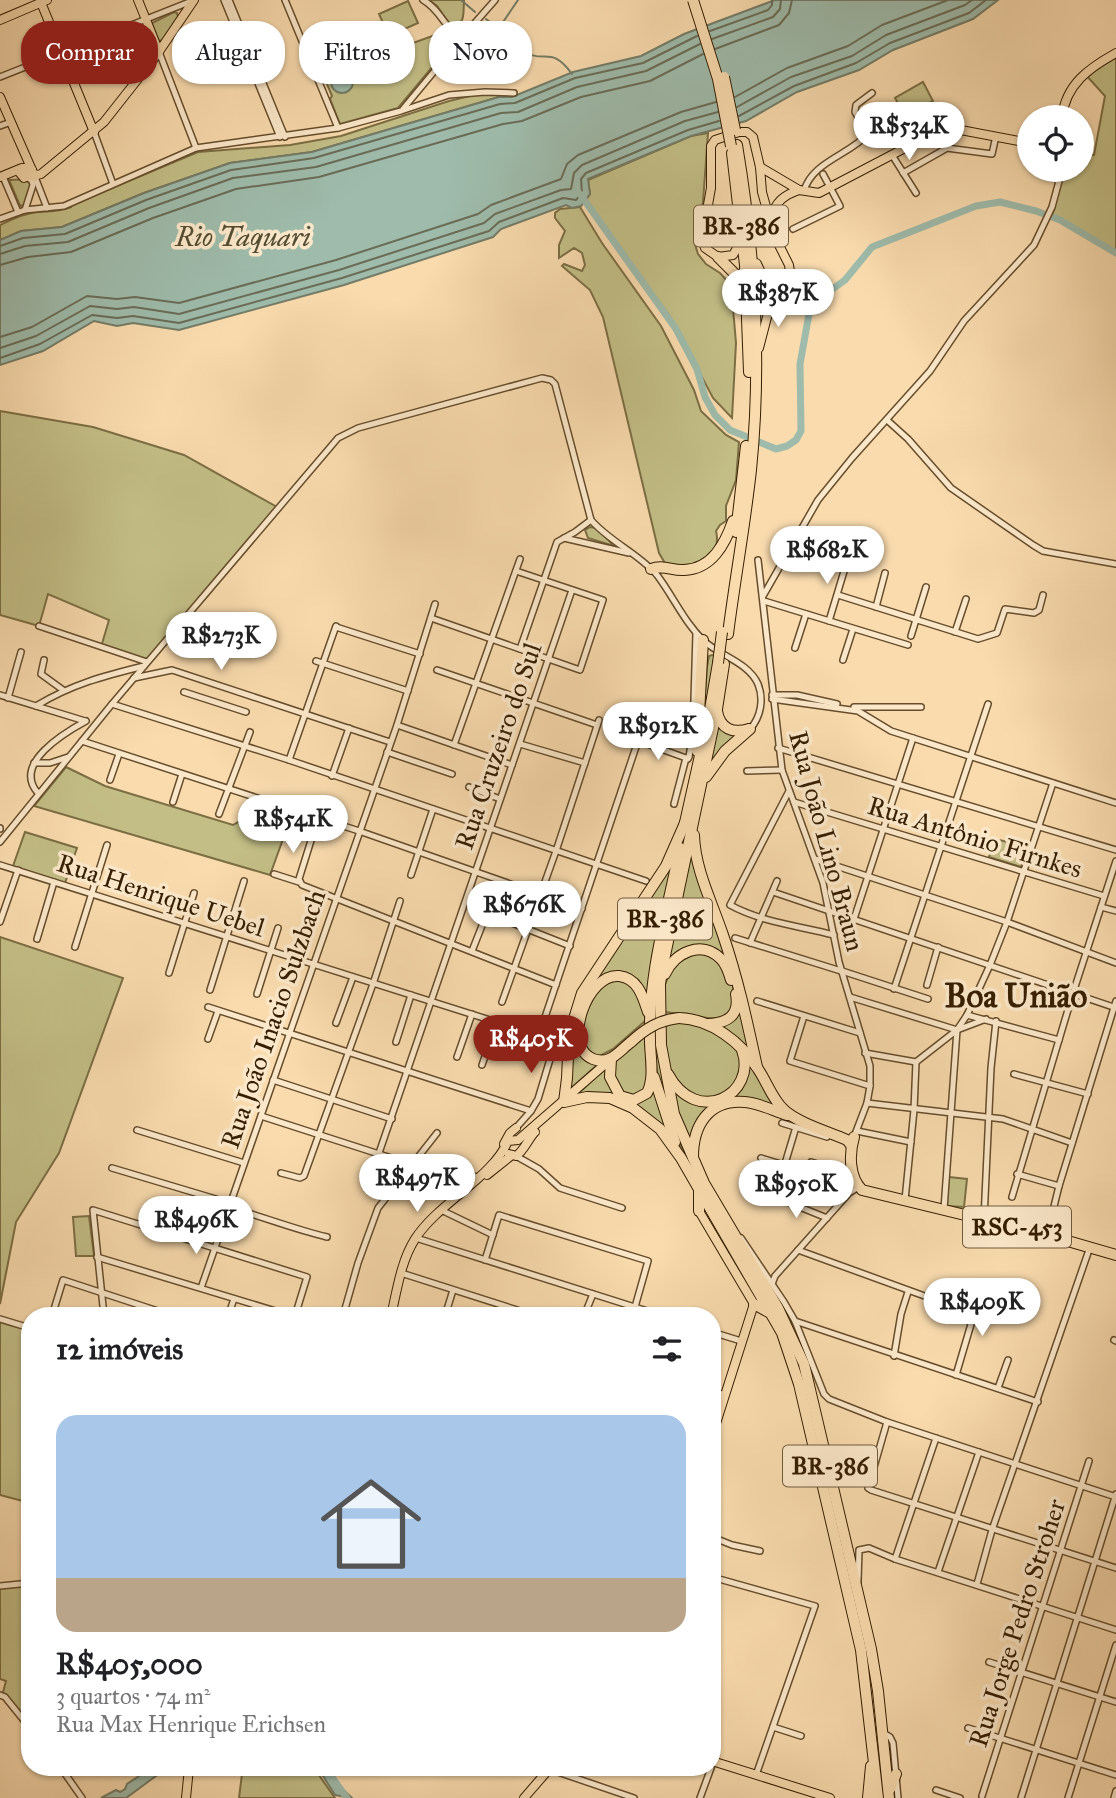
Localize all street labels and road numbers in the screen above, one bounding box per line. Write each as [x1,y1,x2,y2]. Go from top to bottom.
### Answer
road number: BR-386 [694,206,788,246]
street label: Rua Cruzeiro do Sul [448,639,548,853]
street label: Rua João Lino Braun [782,727,872,955]
street label: Rua Antônio Firnkes [864,789,1086,885]
street label: Rua Henrique Uebel [53,846,269,944]
street label: Rua João Inacio Sulzbach [214,885,333,1153]
road number: BR-386 [618,898,712,939]
road number: RSC-453 [963,1206,1071,1247]
road number: BR-386 [783,1446,877,1486]
street label: Rua Jorge Pedro Stroher [962,1495,1072,1751]

